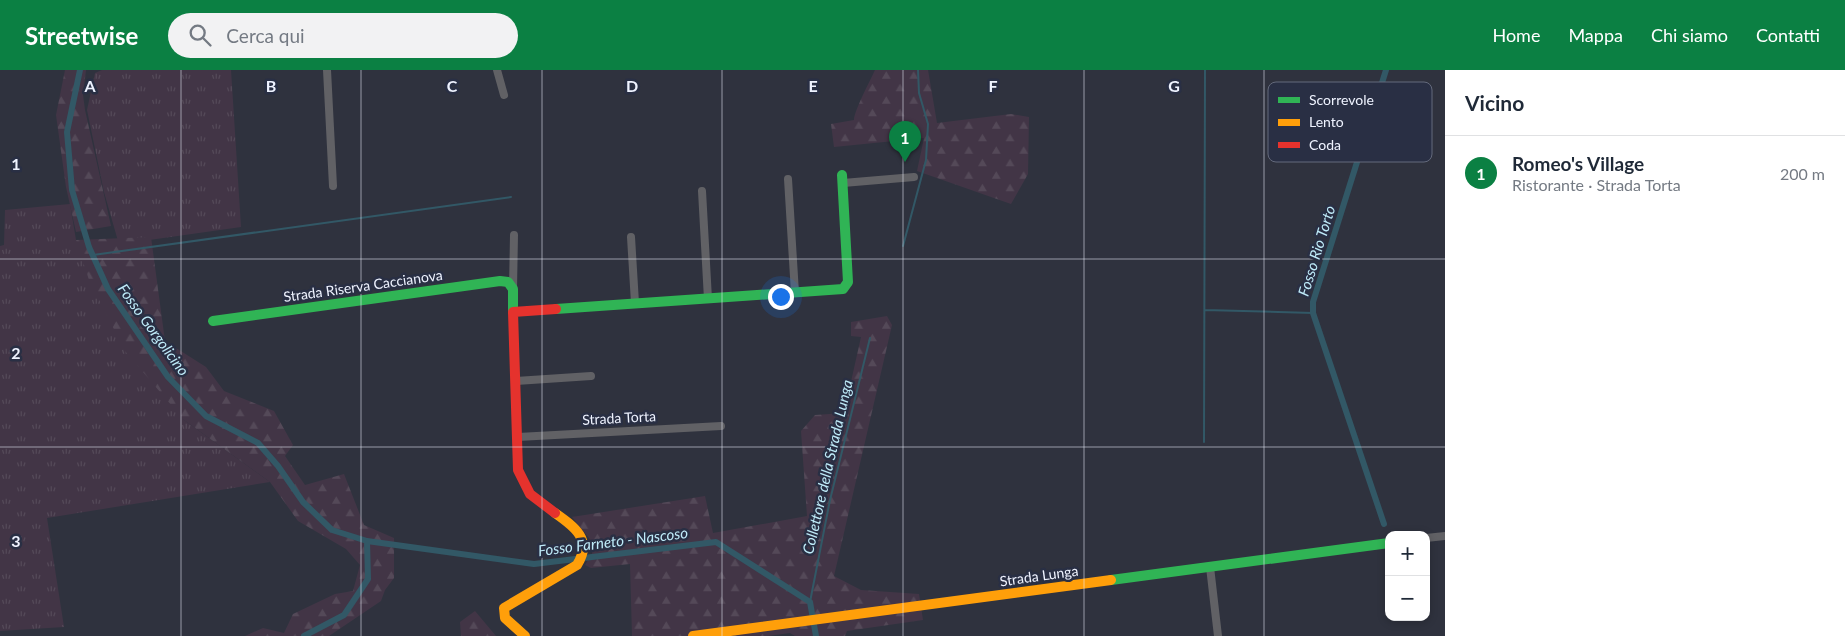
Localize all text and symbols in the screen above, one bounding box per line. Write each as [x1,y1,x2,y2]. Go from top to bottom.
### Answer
search box [168,13,518,58]
text: Streetwise [25,21,138,50]
icon: search [186,21,214,49]
text: Cerca qui [226,24,305,47]
text: Home [1492,24,1540,46]
text: Mappa [1568,24,1623,46]
text: Chi siamo [1651,24,1728,46]
text: Contatti [1756,24,1820,46]
text: A [83,76,96,95]
text: B [266,76,276,95]
text: C [447,76,458,95]
text: D [626,76,638,95]
text: E [808,76,818,95]
text: F [988,76,998,95]
text: G [1168,76,1180,95]
legend [1268,82,1432,162]
text: Vicino [1465,90,1524,115]
text: Scorrevole [1309,91,1374,108]
text: Lento [1309,113,1344,130]
pin: 1 [889,121,921,162]
text: Coda [1309,136,1341,153]
text: Romeo's Village [1512,152,1644,175]
text: 1 [11,154,21,173]
text: 1 [1476,164,1486,183]
text: 200 m [1780,164,1825,183]
text: Ristorante · Strada Torta [1512,175,1681,194]
water label: Fosso Rio Torto [1294,203,1338,298]
street label: Strada Riserva Caccianova [282,266,444,305]
water label: Fosso Gorgolicino [114,280,193,379]
your location [768,284,794,310]
text: 2 [11,343,21,362]
water label: Collettore della Strada Lunga [798,378,856,556]
street label: Strada Torta [582,407,656,428]
water label: Fosso Farneto - Nascoso [537,523,689,559]
text: 3 [11,531,21,550]
map controls [1385,531,1430,621]
button: + [1385,531,1430,576]
street label: Strada Lunga [998,562,1079,589]
button: − [1385,576,1430,621]

